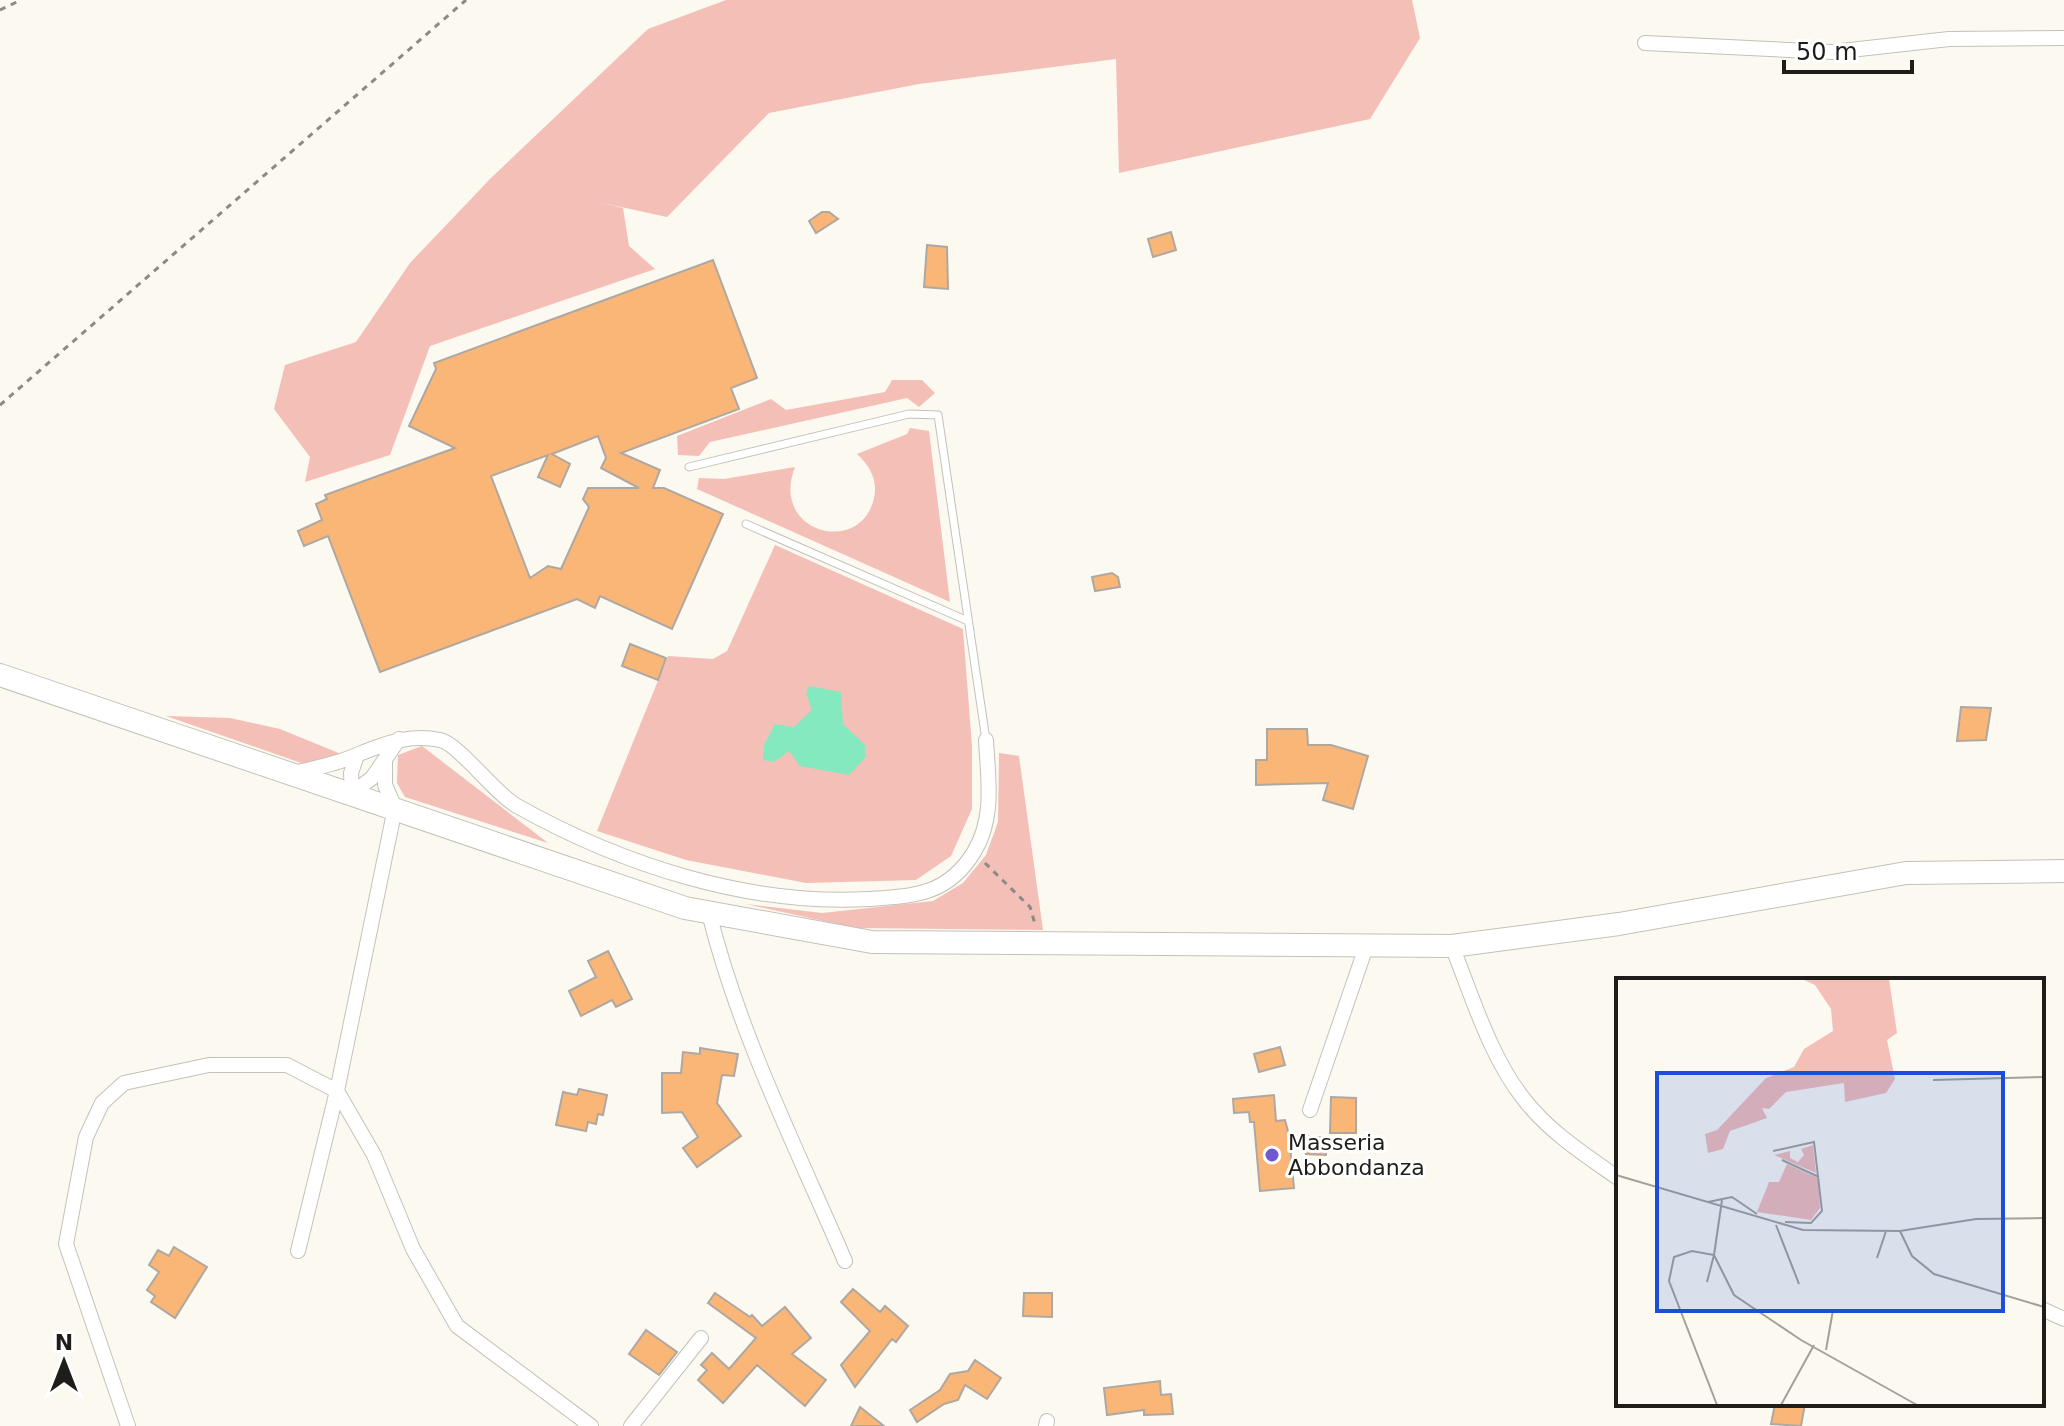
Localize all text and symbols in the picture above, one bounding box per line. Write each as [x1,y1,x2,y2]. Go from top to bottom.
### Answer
scale bar [1784,24,1912,74]
text: 50 m [1796,38,1858,66]
inset map [1616,978,2044,1406]
place label: Masseria Abbondanza [1288,1130,1425,1180]
marker: Masseria Abbondanza [1263,1146,1281,1164]
north arrow [24,1322,104,1402]
text: N [55,1330,73,1355]

